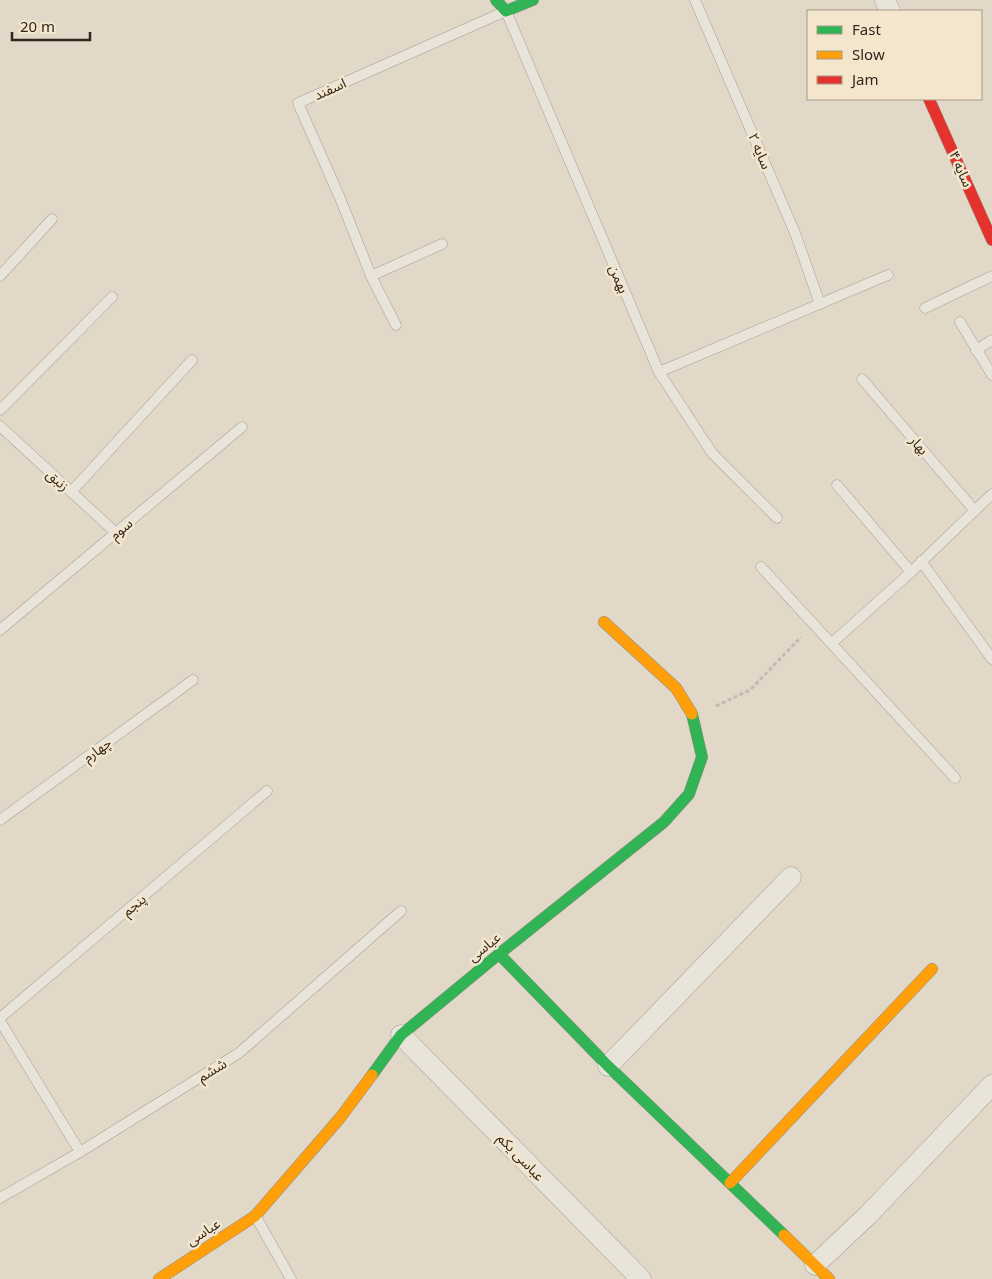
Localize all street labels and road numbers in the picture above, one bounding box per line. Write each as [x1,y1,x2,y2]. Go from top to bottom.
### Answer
street label: اسفند [309,69,351,110]
street label: سایه ۲ [739,128,780,174]
street label: سایه ۴ [940,146,981,192]
street label: بهمن [599,260,638,298]
street label: بهار [900,427,936,463]
street label: زنبق [39,461,77,499]
street label: سوم [103,510,140,548]
street label: چهارم [76,730,118,771]
street label: پنجم [115,886,154,925]
street label: عباسی [461,924,508,970]
street label: ششم [192,1050,233,1091]
street label: عباسی یکم [489,1126,552,1189]
street label: عباسی [180,1210,227,1255]

